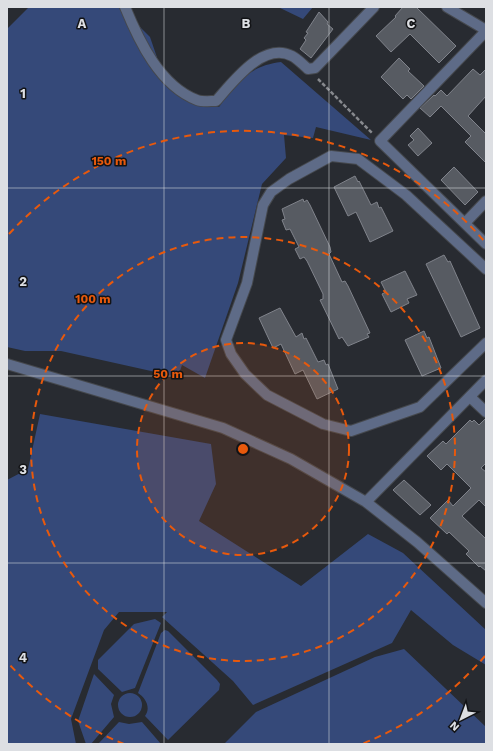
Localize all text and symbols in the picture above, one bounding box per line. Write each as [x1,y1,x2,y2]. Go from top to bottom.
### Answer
text: A [78,16,87,31]
text: B [242,16,251,31]
text: C [407,16,416,31]
text: 1 [20,86,26,101]
text: 150 m [92,154,126,168]
text: 2 [19,274,27,289]
text: 100 m [75,292,111,306]
text: 50 m [153,367,183,381]
centre of rings [236,442,250,456]
text: 3 [19,462,27,477]
text: 4 [19,650,28,665]
north arrow [441,699,481,739]
text: N [447,719,462,734]

